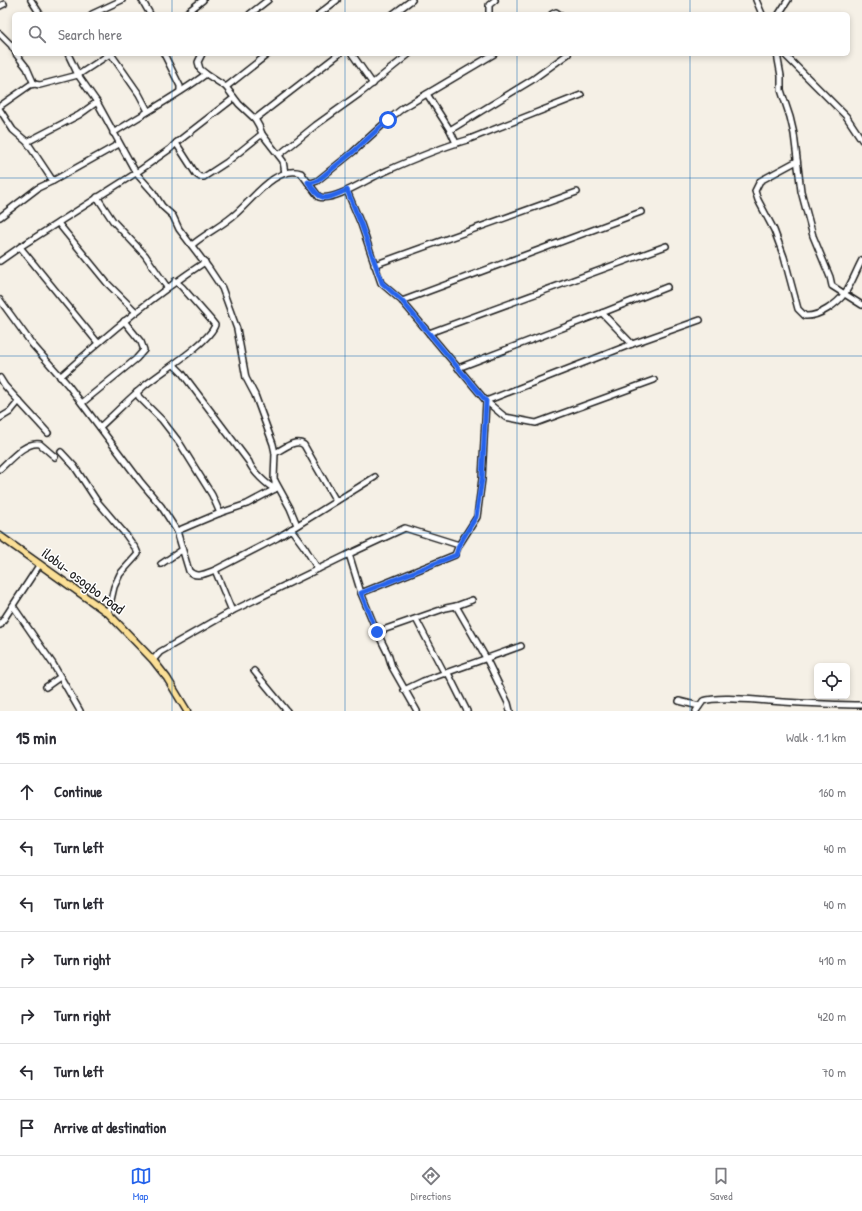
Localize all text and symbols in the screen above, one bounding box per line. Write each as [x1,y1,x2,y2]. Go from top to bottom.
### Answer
search box [12,12,850,56]
icon: search [26,23,48,45]
text: Search here [58,24,122,45]
route start [379,111,397,129]
street label: ilobu- osogbo road [38,542,129,619]
route end [368,623,386,641]
map controls [814,663,850,699]
button: locate [814,663,850,699]
text: 15 min [16,726,56,749]
text: Walk · 1.1 km [786,728,846,746]
icon: ahead [16,781,38,803]
text: Continue [54,781,102,802]
text: 160 m [818,783,846,801]
icon: left [16,837,38,859]
text: Turn left [54,837,104,858]
text: 40 m [823,839,846,857]
icon: left [16,893,38,915]
text: Turn left [54,893,104,914]
text: 40 m [823,895,846,913]
icon: right [16,949,38,971]
text: Turn right [54,949,110,970]
text: 410 m [819,951,846,969]
icon: right [16,1005,38,1027]
text: Turn right [54,1005,110,1026]
text: 420 m [817,1007,846,1025]
icon: left [16,1061,38,1083]
text: Turn left [54,1061,104,1082]
text: 70 m [822,1063,846,1081]
icon: arrive [16,1117,38,1139]
text: Arrive at destination [54,1117,166,1138]
tab: Map [130,1165,152,1203]
tab: Directions [411,1165,451,1203]
tab: Saved [710,1165,732,1203]

